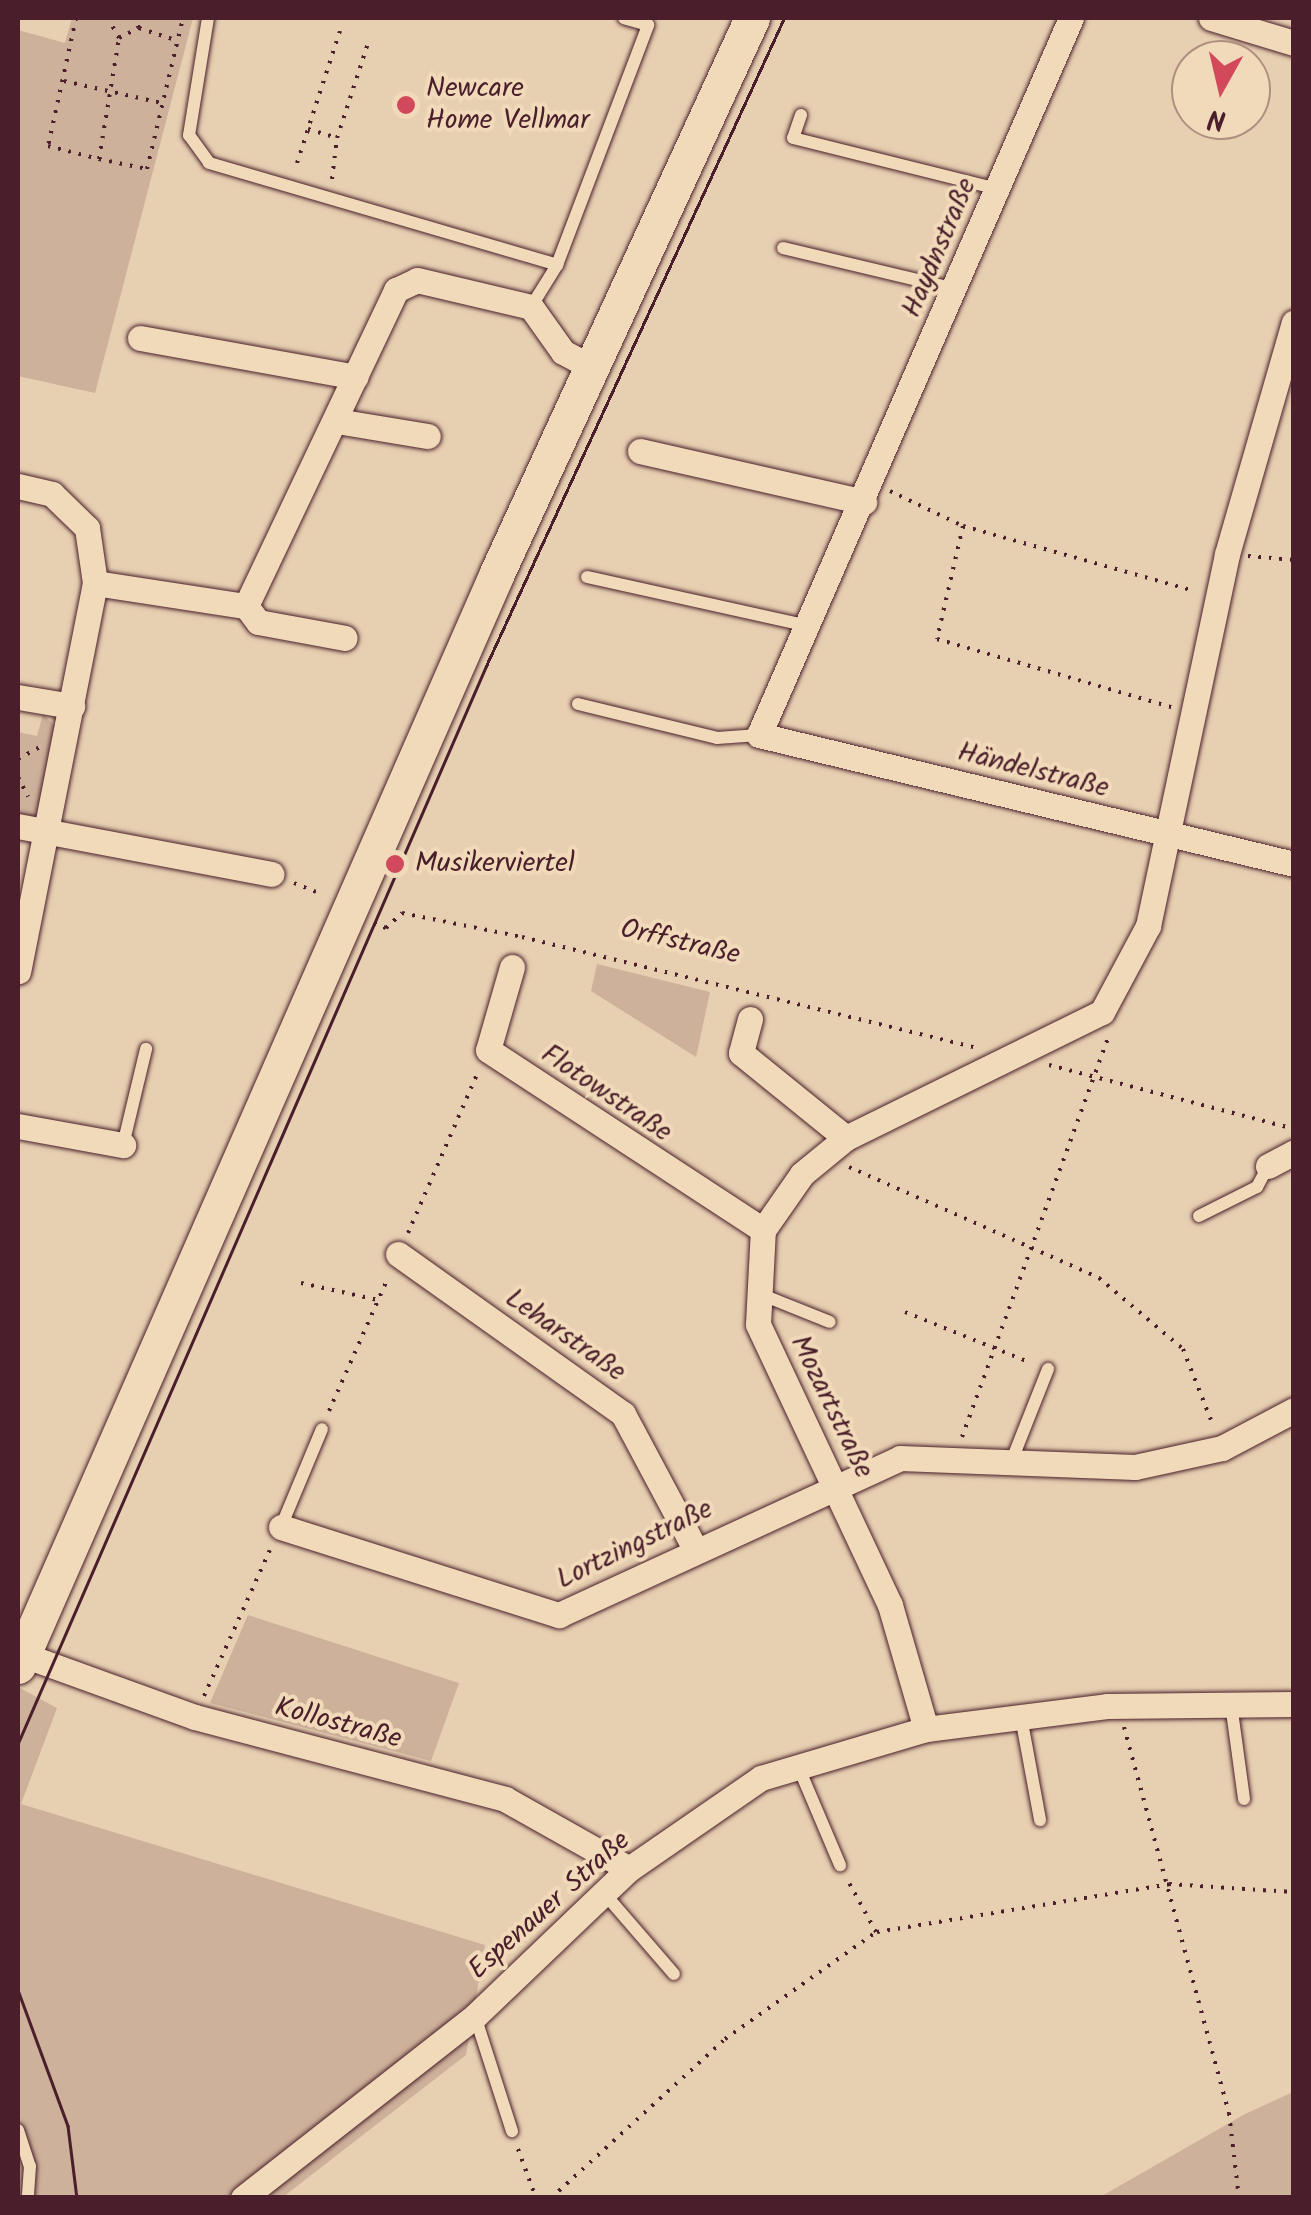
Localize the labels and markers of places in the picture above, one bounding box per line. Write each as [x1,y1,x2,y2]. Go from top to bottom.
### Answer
place label: Newcare Home Vellmar [426,72,589,138]
marker: Newcare Home Vellmar [395,94,417,116]
place label: Musikerviertel [415,847,575,881]
marker: Musikerviertel [384,853,406,875]

